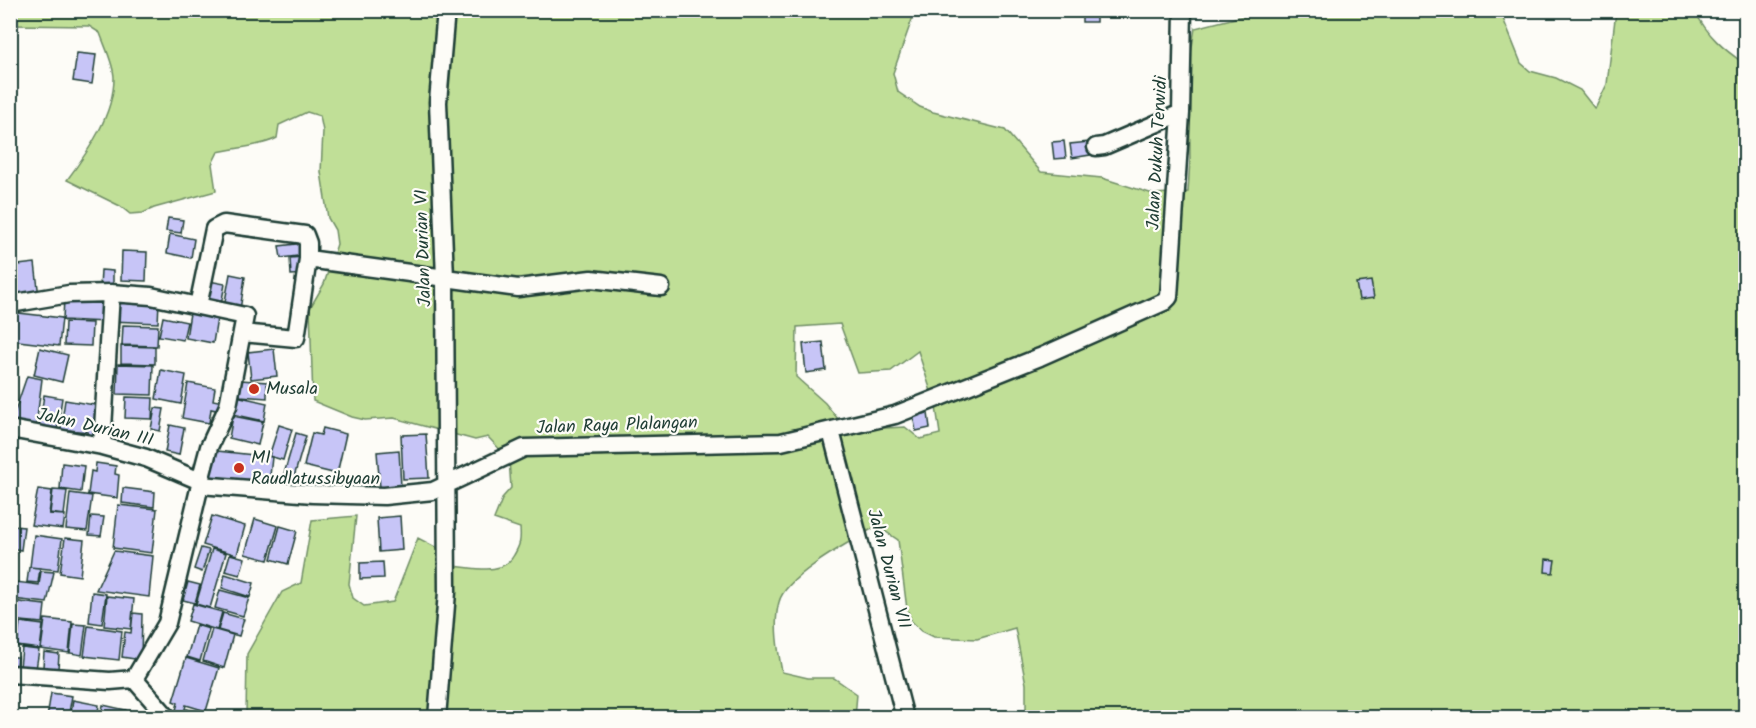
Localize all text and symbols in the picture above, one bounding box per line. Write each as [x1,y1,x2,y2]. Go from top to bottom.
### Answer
street label: Jalan Dukuh Terwidi [1139,75,1177,231]
street label: Jalan Durian VI [407,189,441,307]
place label: Musala [266,375,318,404]
marker: Musala [247,382,261,396]
street label: Jalan Durian III [34,400,156,456]
street label: Jalan Raya Plalangan [536,409,698,443]
place label: MI Raudlatussibyaan [251,444,380,494]
marker: MI Raudlatussibyaan [232,461,246,475]
street label: Jalan Durian VII [858,506,918,632]

